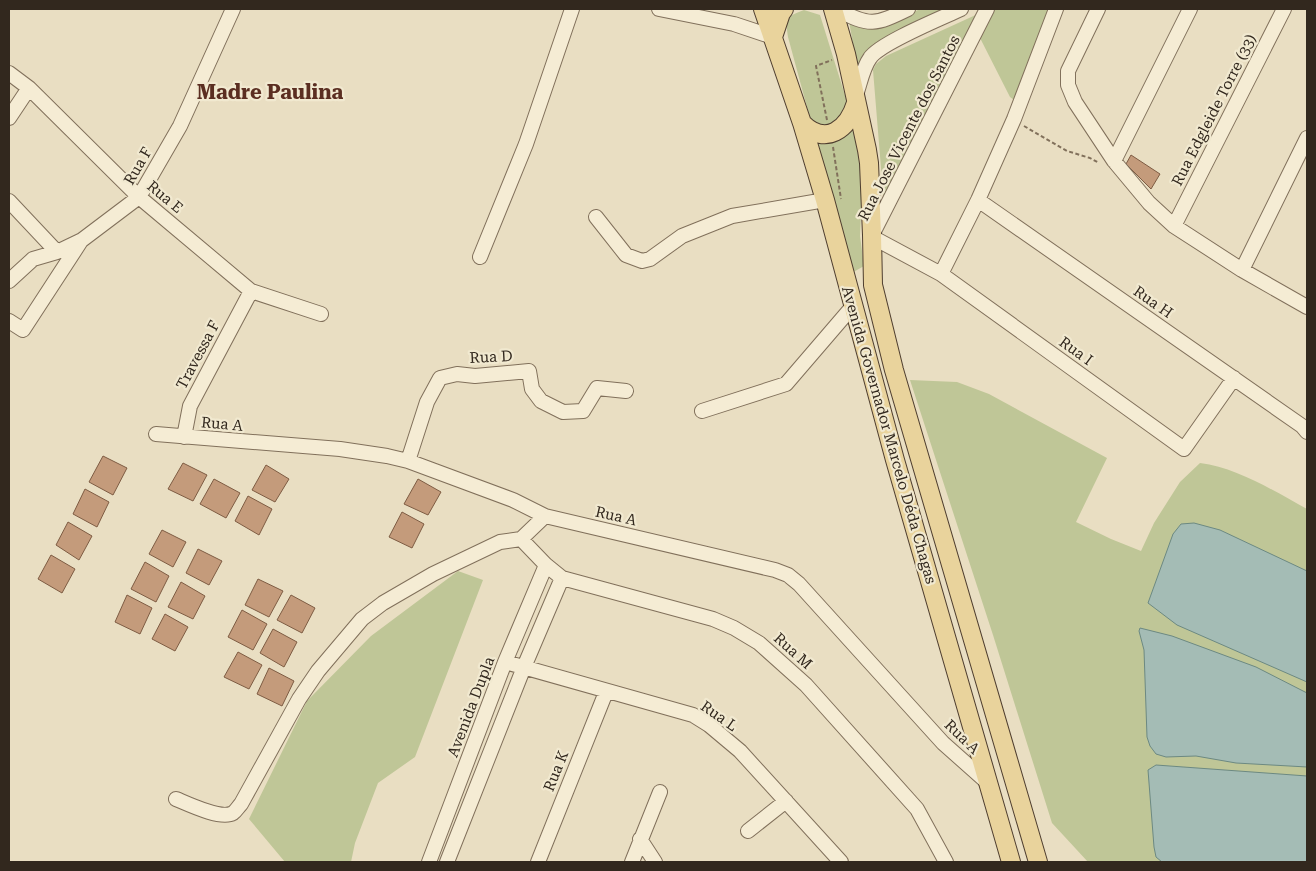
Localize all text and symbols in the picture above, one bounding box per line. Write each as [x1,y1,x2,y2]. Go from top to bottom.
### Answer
street label: Rua Edgleide Torre (33) [1168,31,1260,189]
street label: Rua Jose Vicente dos Santos [854,32,964,224]
district label: Madre Paulina [197,80,344,104]
street label: Rua F [120,144,156,188]
street label: Rua E [143,177,187,217]
street label: Rua H [1130,282,1176,322]
street label: Avenida Governador Marcelo Déda Chagas [838,284,940,586]
street label: Travessa F [172,318,224,392]
street label: Rua I [1056,333,1096,369]
street label: Rua D [469,347,513,367]
street label: Rua A [200,413,244,435]
street label: Rua A [594,503,639,530]
street label: Rua M [770,629,816,673]
street label: Avenida Dupla [444,654,498,760]
street label: Rua L [697,697,741,735]
street label: Rua A [941,716,984,758]
street label: Rua K [540,748,572,794]

